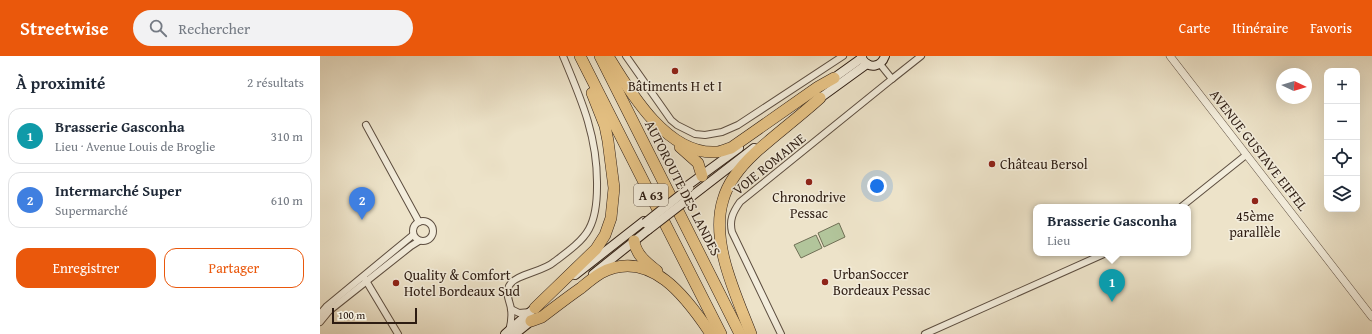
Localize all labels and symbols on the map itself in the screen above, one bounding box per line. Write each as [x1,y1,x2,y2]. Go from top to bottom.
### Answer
marker: Bâtiments H et I [670,66,680,76]
north arrow [1276,68,1312,104]
place label: Bâtiments H et I [628,76,722,96]
street label: AVENUE GUSTAVE EIFFEL [1205,85,1313,215]
street label: AUTOROUTE DES LANDES [640,117,726,259]
street label: VOIE ROMAINE [728,128,810,200]
place label: Château Bersol [1000,154,1088,174]
marker: Château Bersol [987,159,997,169]
your location [867,176,887,196]
marker: Chronodrive Pessac [804,177,814,187]
road number: A 63 [634,184,668,206]
pin: 2 [349,187,375,220]
place label: Chronodrive Pessac [772,187,846,223]
marker: 45ème parallèle [1250,196,1260,206]
place label: 45ème parallèle [1229,206,1281,242]
place label: UrbanSoccer Bordeaux Pessac [833,264,930,300]
place label: Quality & Comfort Hotel Bordeaux Sud [404,265,521,301]
pin: 1 [1099,269,1125,302]
marker: UrbanSoccer Bordeaux Pessac [820,277,830,287]
marker: Quality & Comfort Hotel Bordeaux Sud [391,278,401,288]
scale bar [332,306,417,325]

